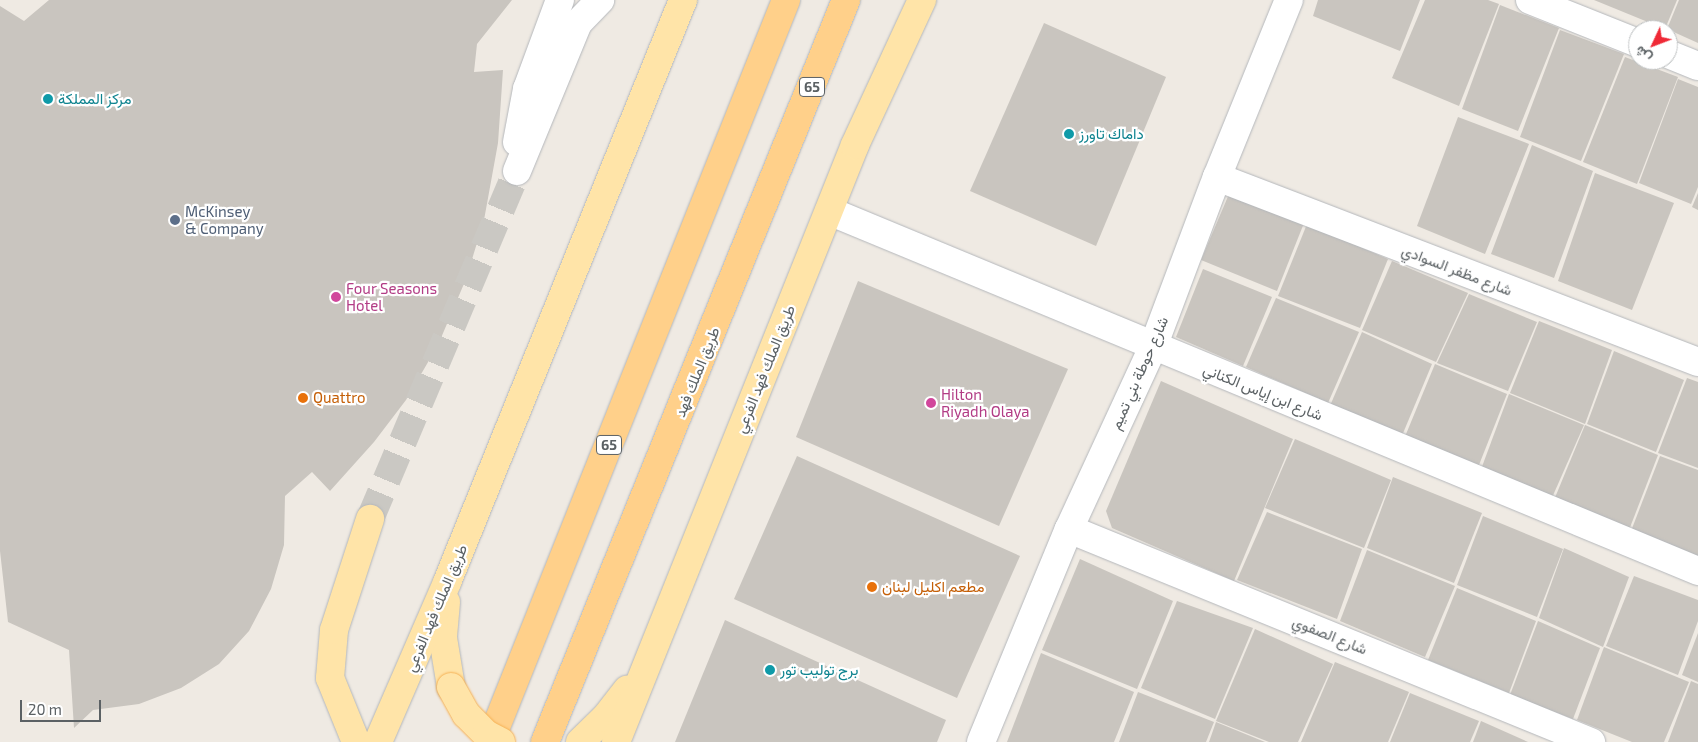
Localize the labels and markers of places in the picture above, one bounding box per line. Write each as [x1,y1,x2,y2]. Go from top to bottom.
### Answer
place label: مركز المملكة [58,90,131,108]
marker: مركز المملكة [42,93,54,105]
place label: داماك تاورز [1079,125,1144,143]
marker: داماك تاورز [1063,128,1075,140]
place label: McKinsey & Company [185,202,264,237]
marker: McKinsey & Company [169,214,181,226]
place label: Four Seasons Hotel [346,279,437,314]
marker: Four Seasons Hotel [330,291,342,303]
place label: Hilton Riyadh Olaya [941,385,1030,420]
place label: Quattro [313,389,366,407]
marker: Quattro [297,392,309,404]
marker: Hilton Riyadh Olaya [925,397,937,409]
place label: مطعم اكليل لبنان [882,578,984,596]
marker: مطعم اكليل لبنان [866,581,878,593]
place label: برج توليب تور [780,661,858,679]
marker: برج توليب تور [764,664,776,676]

